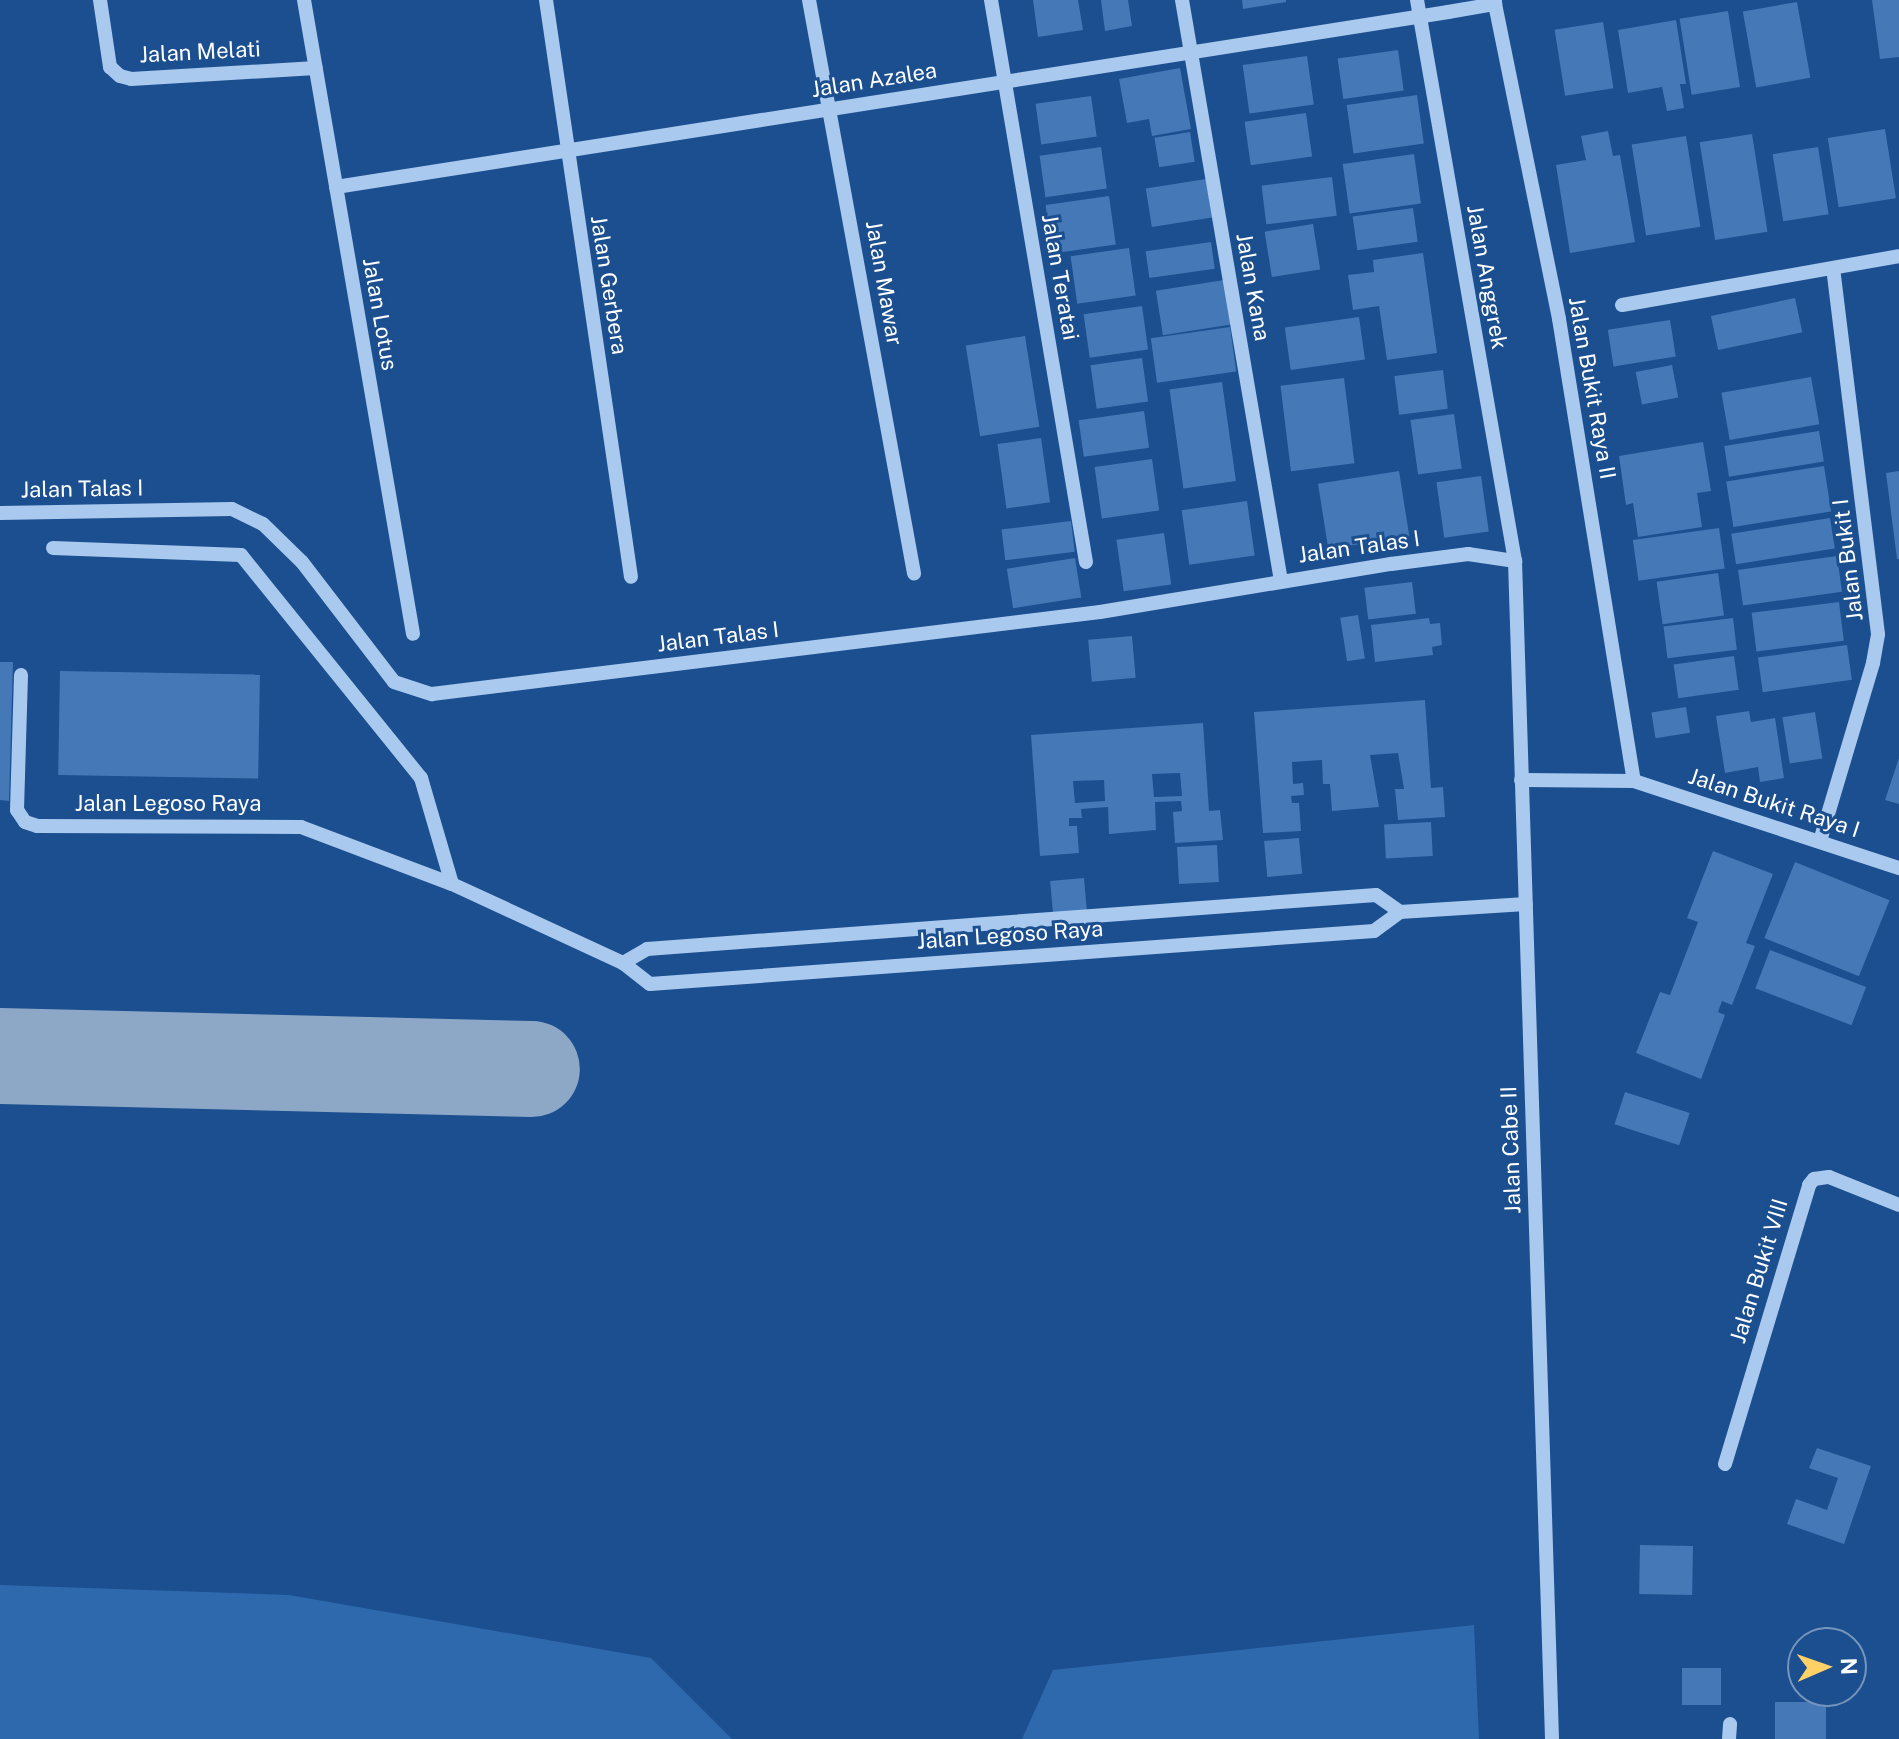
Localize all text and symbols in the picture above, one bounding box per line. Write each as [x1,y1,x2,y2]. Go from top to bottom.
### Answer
street label: Jalan Melati [139,36,261,68]
street label: Jalan Azalea [809,57,939,103]
street label: Jalan Anggrek [1461,203,1513,351]
street label: Jalan Teratai [1036,212,1084,342]
street label: Jalan Gerbera [585,213,633,357]
street label: Jalan Mawar [860,218,908,348]
street label: Jalan Kana [1231,231,1275,343]
street label: Jalan Lotus [357,256,403,372]
street label: Jalan Bukit Raya II [1563,295,1621,481]
street label: Jalan Talas I [20,475,144,503]
street label: Jalan Bukit I [1827,497,1869,623]
street label: Jalan Talas I [1296,525,1422,569]
street label: Jalan Talas I [655,616,781,658]
street label: Jalan Bukit Raya I [1685,763,1863,843]
street label: Jalan Legoso Raya [75,791,261,817]
street label: Jalan Legoso Raya [916,915,1104,955]
street label: Jalan Cabe II [1496,1086,1526,1214]
street label: Jalan Bukit VIII [1724,1195,1794,1347]
north arrow [1787,1627,1867,1707]
text: N [1836,1657,1862,1675]

